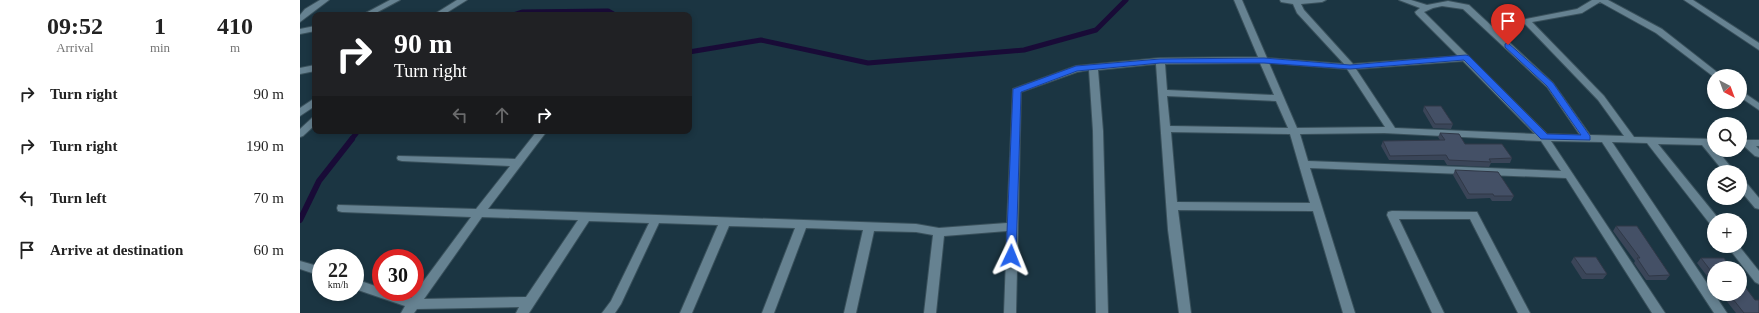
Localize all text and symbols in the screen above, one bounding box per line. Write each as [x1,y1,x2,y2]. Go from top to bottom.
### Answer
pin [1491,4,1525,45]
icon: arrive [1497,10,1519,32]
text: 09:52 [47,13,103,39]
text: 1 [154,13,166,39]
text: 410 [217,13,253,39]
icon: right [328,28,380,80]
text: 90 m [394,28,452,59]
text: Arrival [56,40,94,55]
text: min [150,40,170,55]
text: m [230,40,240,55]
text: Turn right [394,61,467,81]
north arrow [1707,69,1747,109]
map controls [1707,69,1747,301]
icon: right [16,83,38,105]
text: Turn right [50,86,117,102]
text: 90 m [254,86,284,102]
icon: left [449,104,471,126]
icon: ahead [491,104,513,126]
icon: right [533,104,555,126]
button: search [1707,117,1747,157]
icon: right [16,135,38,157]
text: Turn right [50,138,117,154]
text: 190 m [246,138,284,154]
button: layers [1707,165,1747,205]
icon: left [16,187,38,209]
text: Turn left [50,190,107,206]
text: 70 m [254,190,284,206]
button: + [1707,213,1747,253]
position arrow [990,235,1032,277]
icon: arrive [16,239,38,261]
text: Arrive at destination [50,242,183,258]
text: 60 m [254,242,284,258]
speed limit sign: 30 [372,249,424,301]
text: 22 [328,259,348,281]
button: − [1707,261,1747,301]
text: km/h [328,279,348,290]

